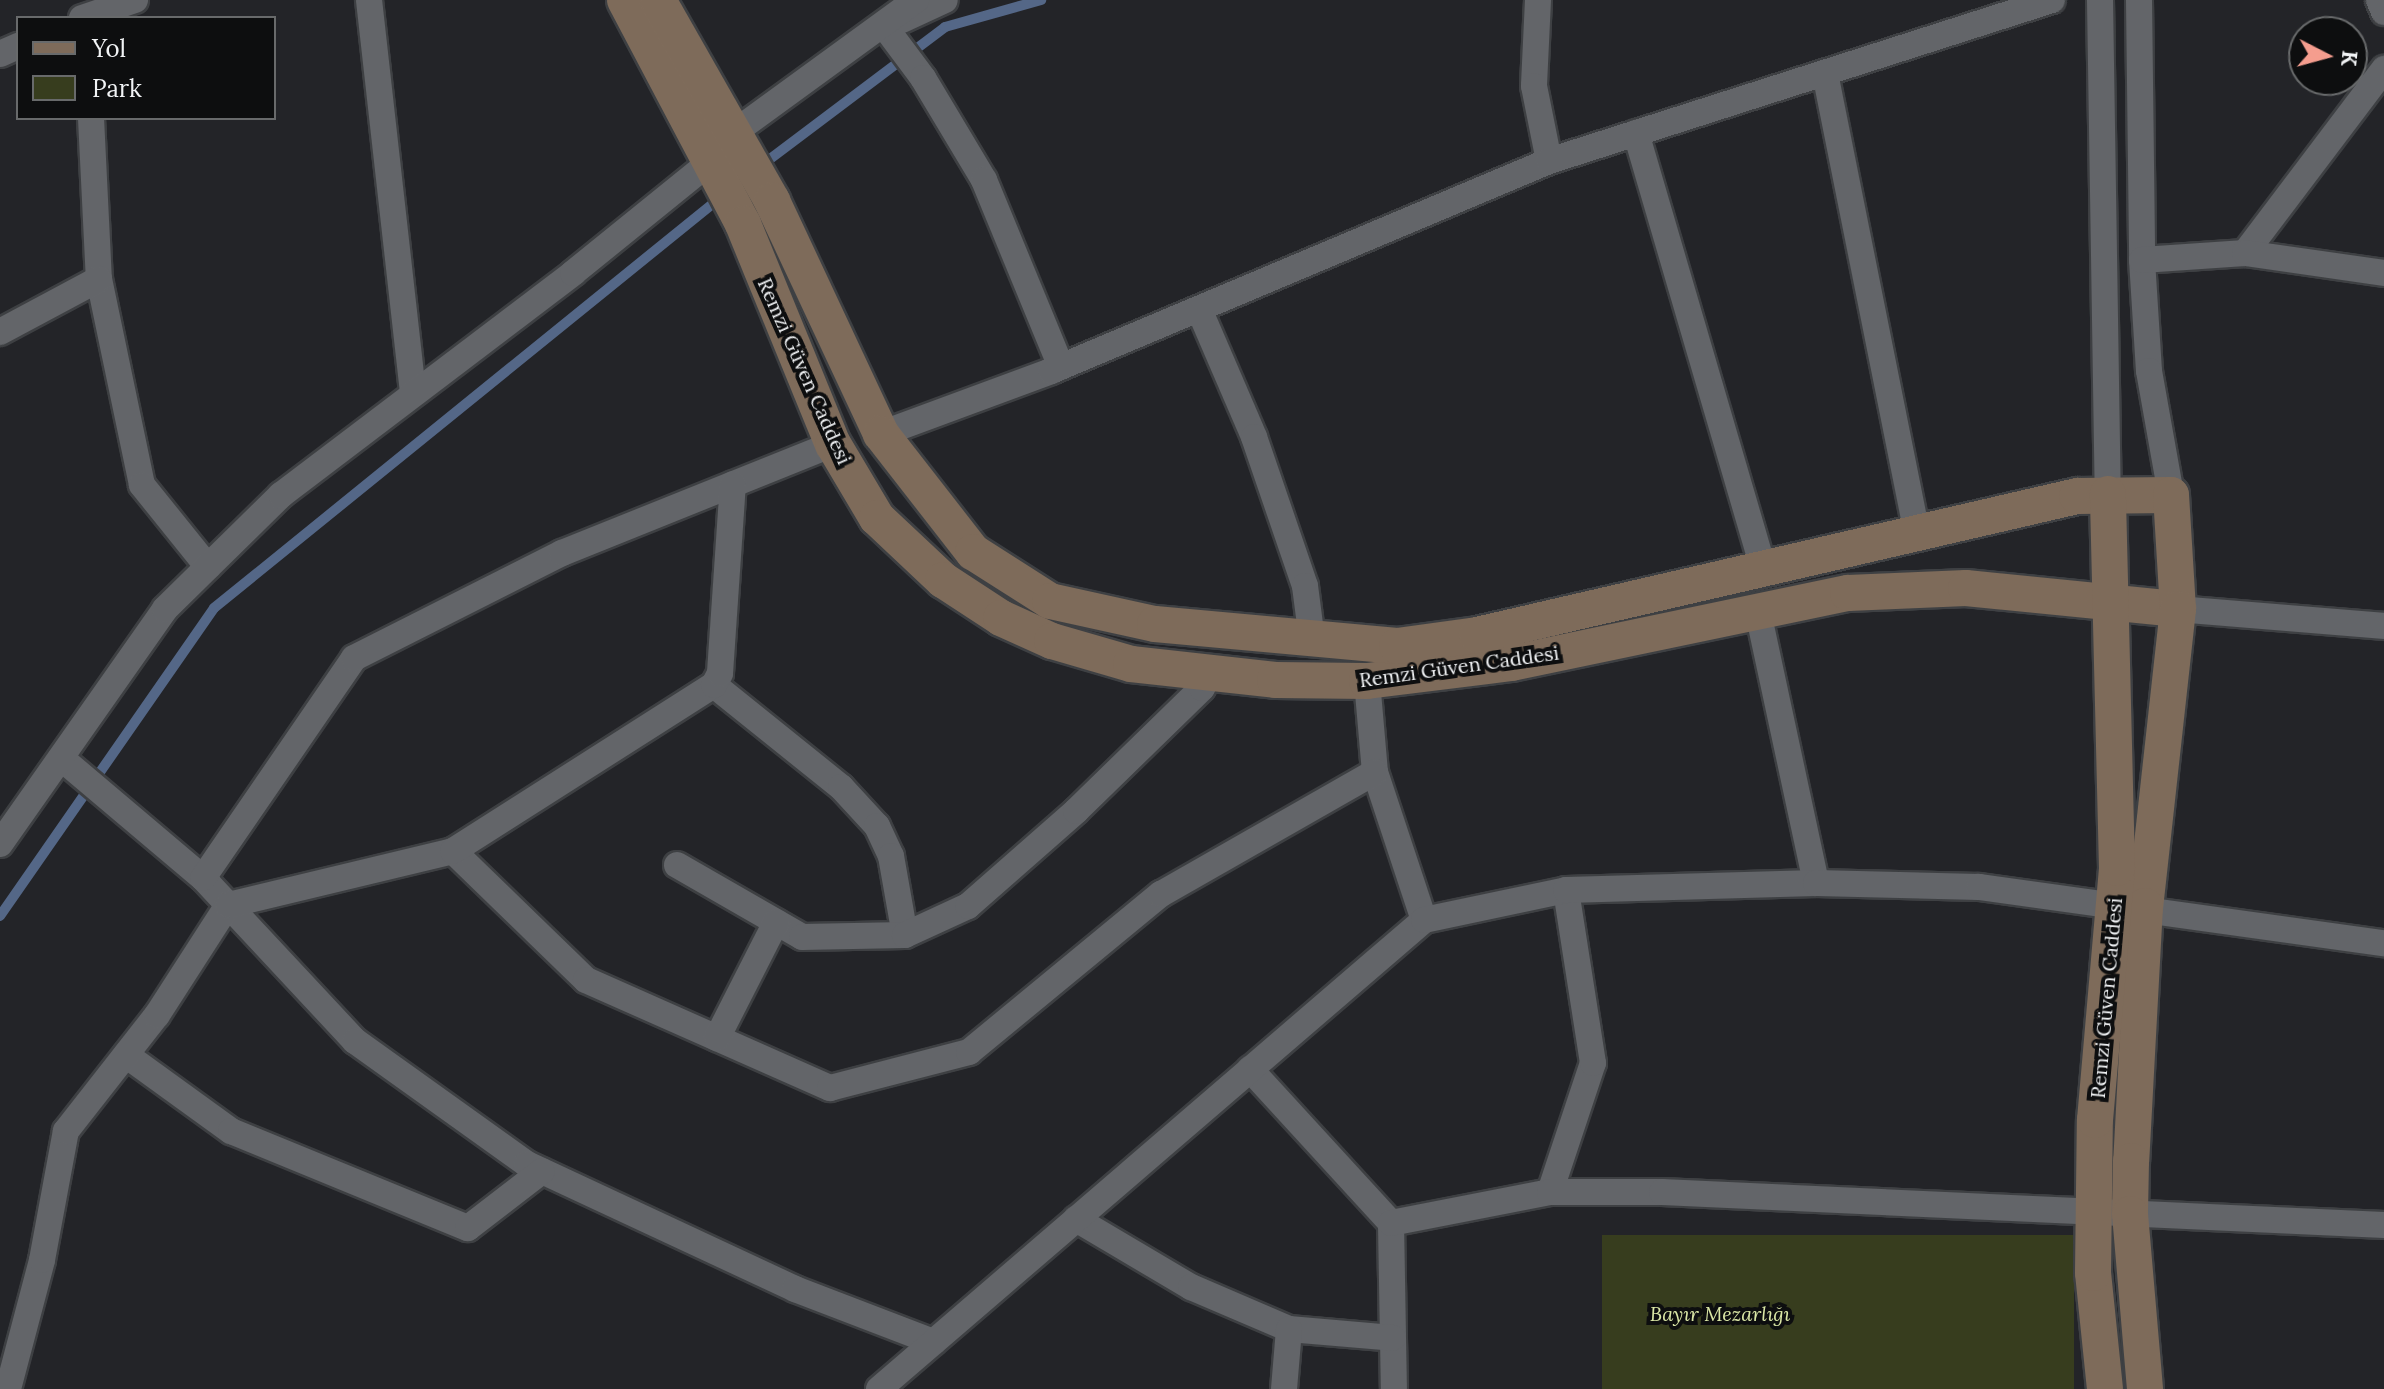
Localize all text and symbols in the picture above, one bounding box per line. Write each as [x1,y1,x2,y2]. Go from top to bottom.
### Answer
legend [16,16,276,120]
north arrow [2288,16,2368,96]
text: Yol [92,33,126,64]
text: K [2335,49,2365,68]
text: Park [92,73,142,104]
street label: Remzi Güven Caddesi [753,274,857,468]
street label: Remzi Güven Caddesi [1358,640,1560,692]
street label: Remzi Güven Caddesi [2085,897,2127,1099]
park label: Bayır Mezarlığı [1650,1301,1790,1325]

